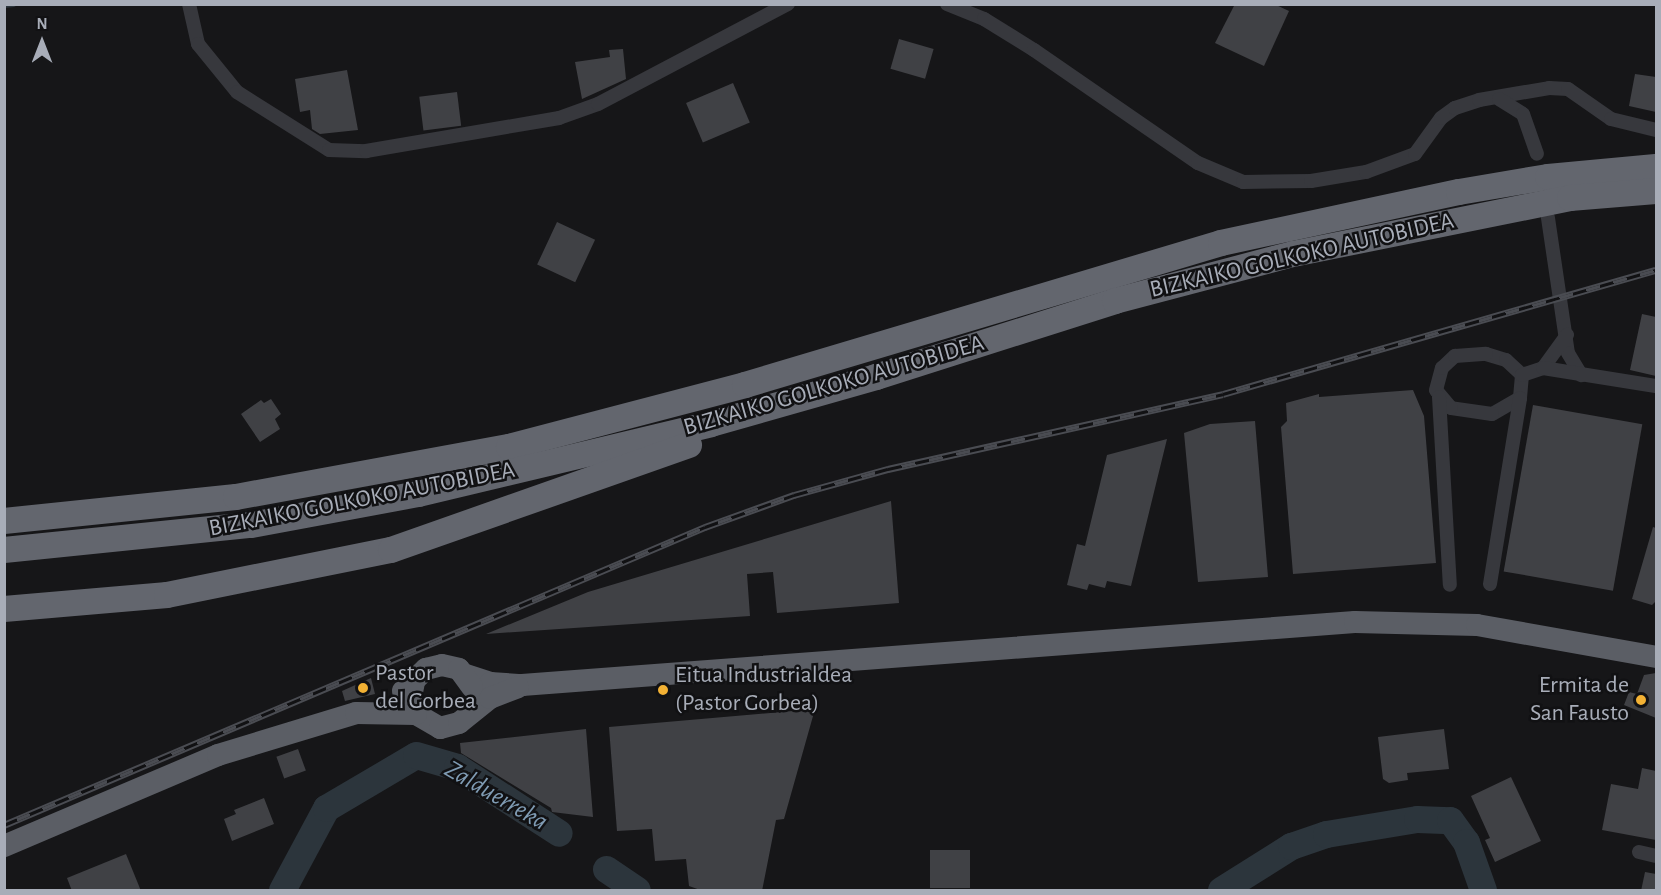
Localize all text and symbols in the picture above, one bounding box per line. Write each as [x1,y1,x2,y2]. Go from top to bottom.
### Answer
north arrow [12,12,72,72]
text: N [36,16,48,32]
street label: BIZKAIKO GOLKOKO AUTOBIDEA [1147,207,1457,305]
street label: BIZKAIKO GOLKOKO AUTOBIDEA [680,329,988,443]
street label: BIZKAIKO GOLKOKO AUTOBIDEA [206,456,518,544]
place label: Pastor del Gorbea [375,660,476,716]
place label: Eitua Industrialdea (Pastor Gorbea) [675,662,852,718]
place label: Ermita de San Fausto [1530,672,1629,728]
marker: Pastor del Gorbea [356,681,370,695]
marker: Eitua Industrialdea (Pastor Gorbea) [656,683,670,697]
marker: Ermita de San Fausto [1634,693,1648,707]
water label: Zalduerreka [439,754,553,838]

